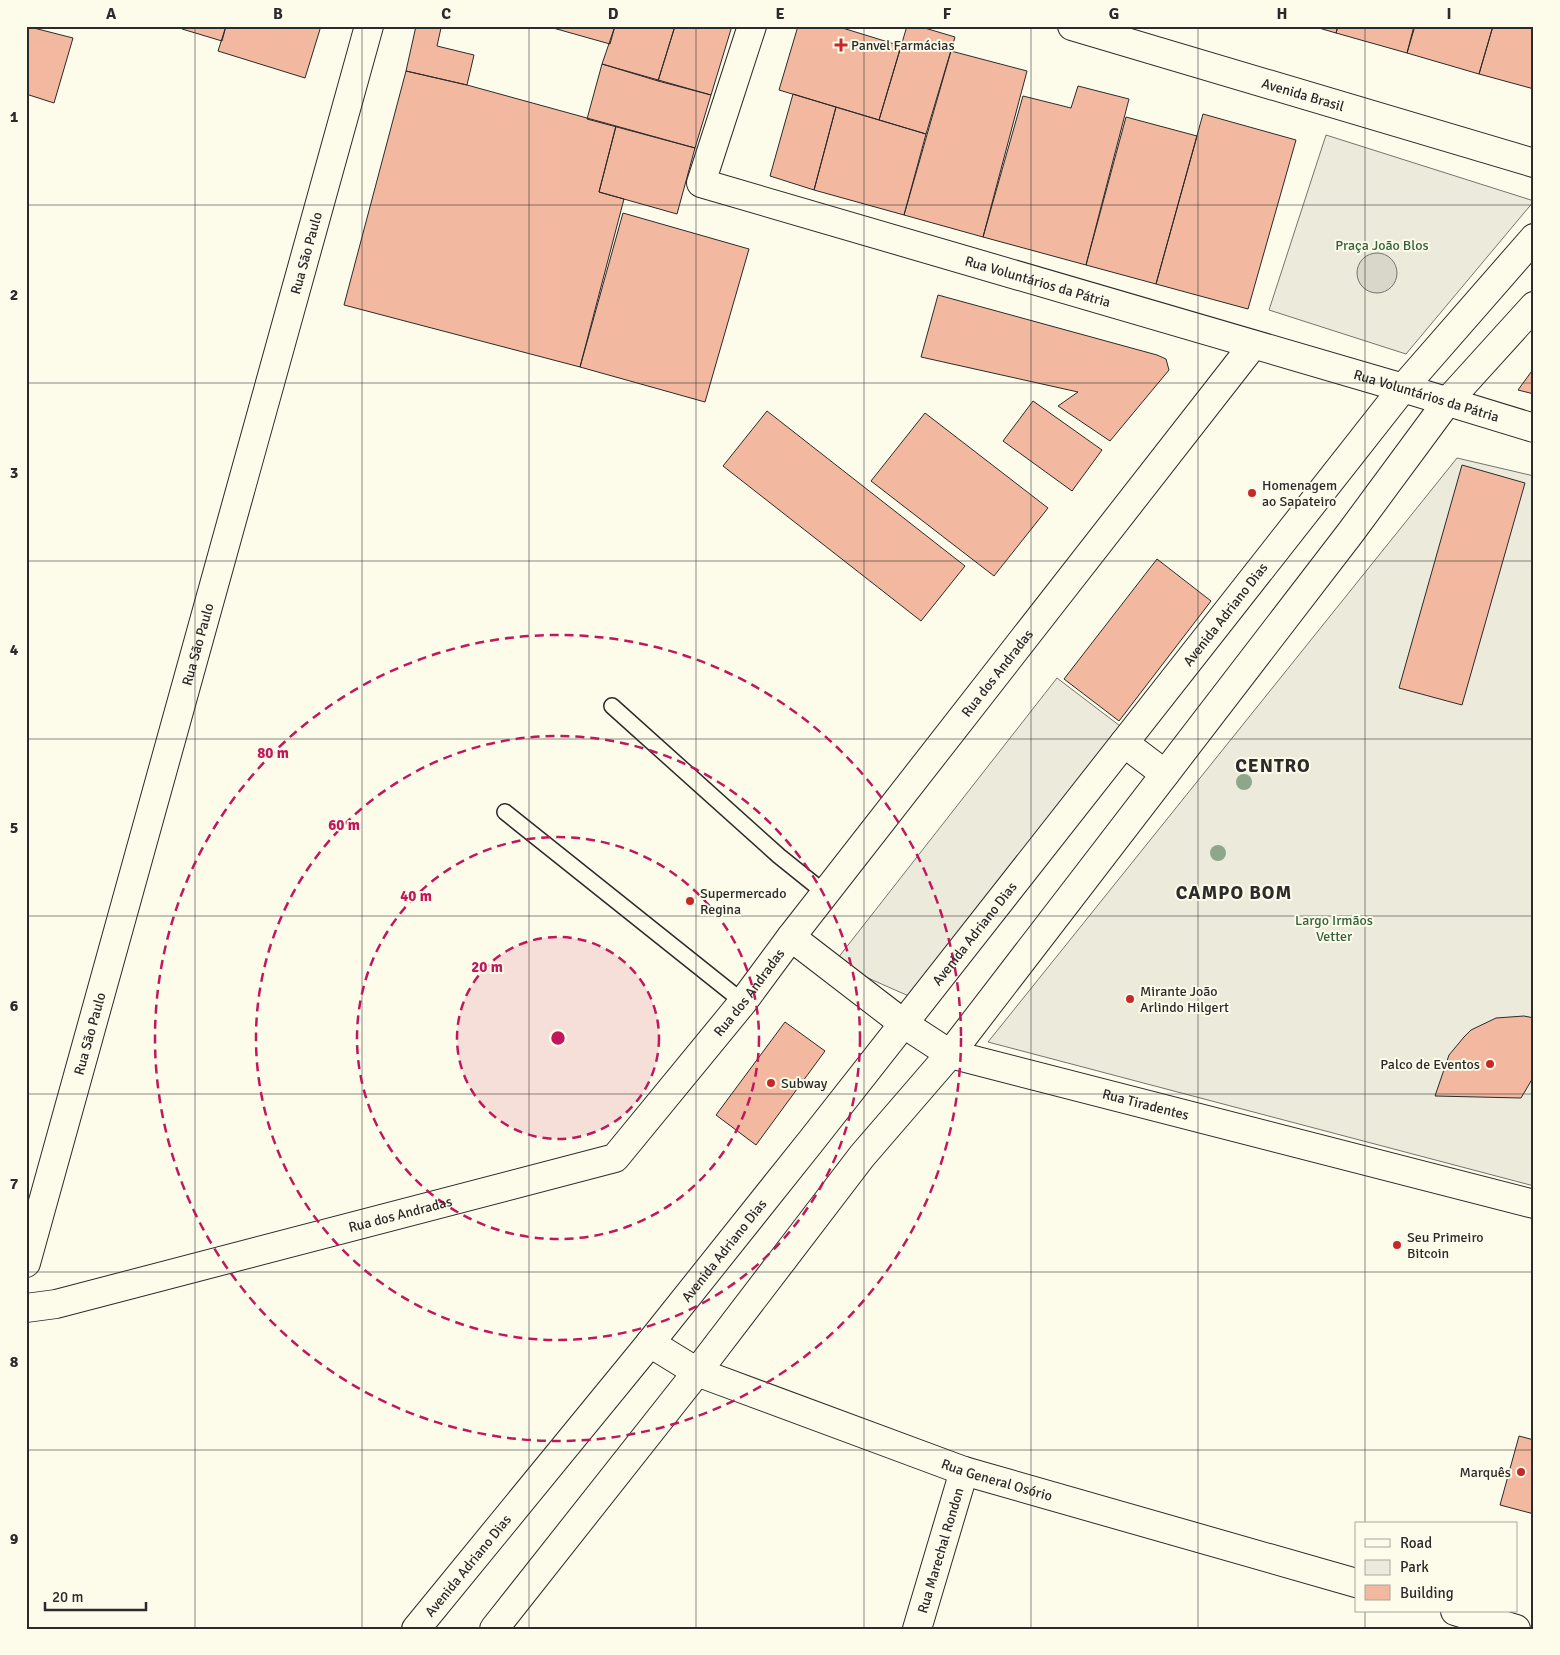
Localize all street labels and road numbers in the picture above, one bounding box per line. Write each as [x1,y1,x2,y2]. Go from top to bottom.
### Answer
street label: Avenida Brasil [1260,75,1346,115]
street label: Rua São Paulo [287,210,326,296]
street label: Rua Voluntários da Pátria [963,253,1113,311]
street label: Rua Voluntários da Pátria [1352,366,1501,426]
street label: Avenida Adriano Dias [1180,559,1272,670]
street label: Rua São Paulo [178,601,218,688]
street label: Rua dos Andradas [958,626,1037,720]
street label: Avenida Adriano Dias [929,879,1021,989]
street label: Rua dos Andradas [710,945,788,1040]
street label: Rua São Paulo [71,991,110,1077]
street label: Rua Tiradentes [1100,1085,1191,1124]
street label: Rua dos Andradas [347,1193,454,1236]
street label: Avenida Adriano Dias [678,1196,771,1306]
street label: Rua General Osório [939,1455,1054,1505]
street label: Rua Marechal Rondon [914,1486,968,1615]
street label: Avenida Adriano Dias [422,1511,515,1620]

